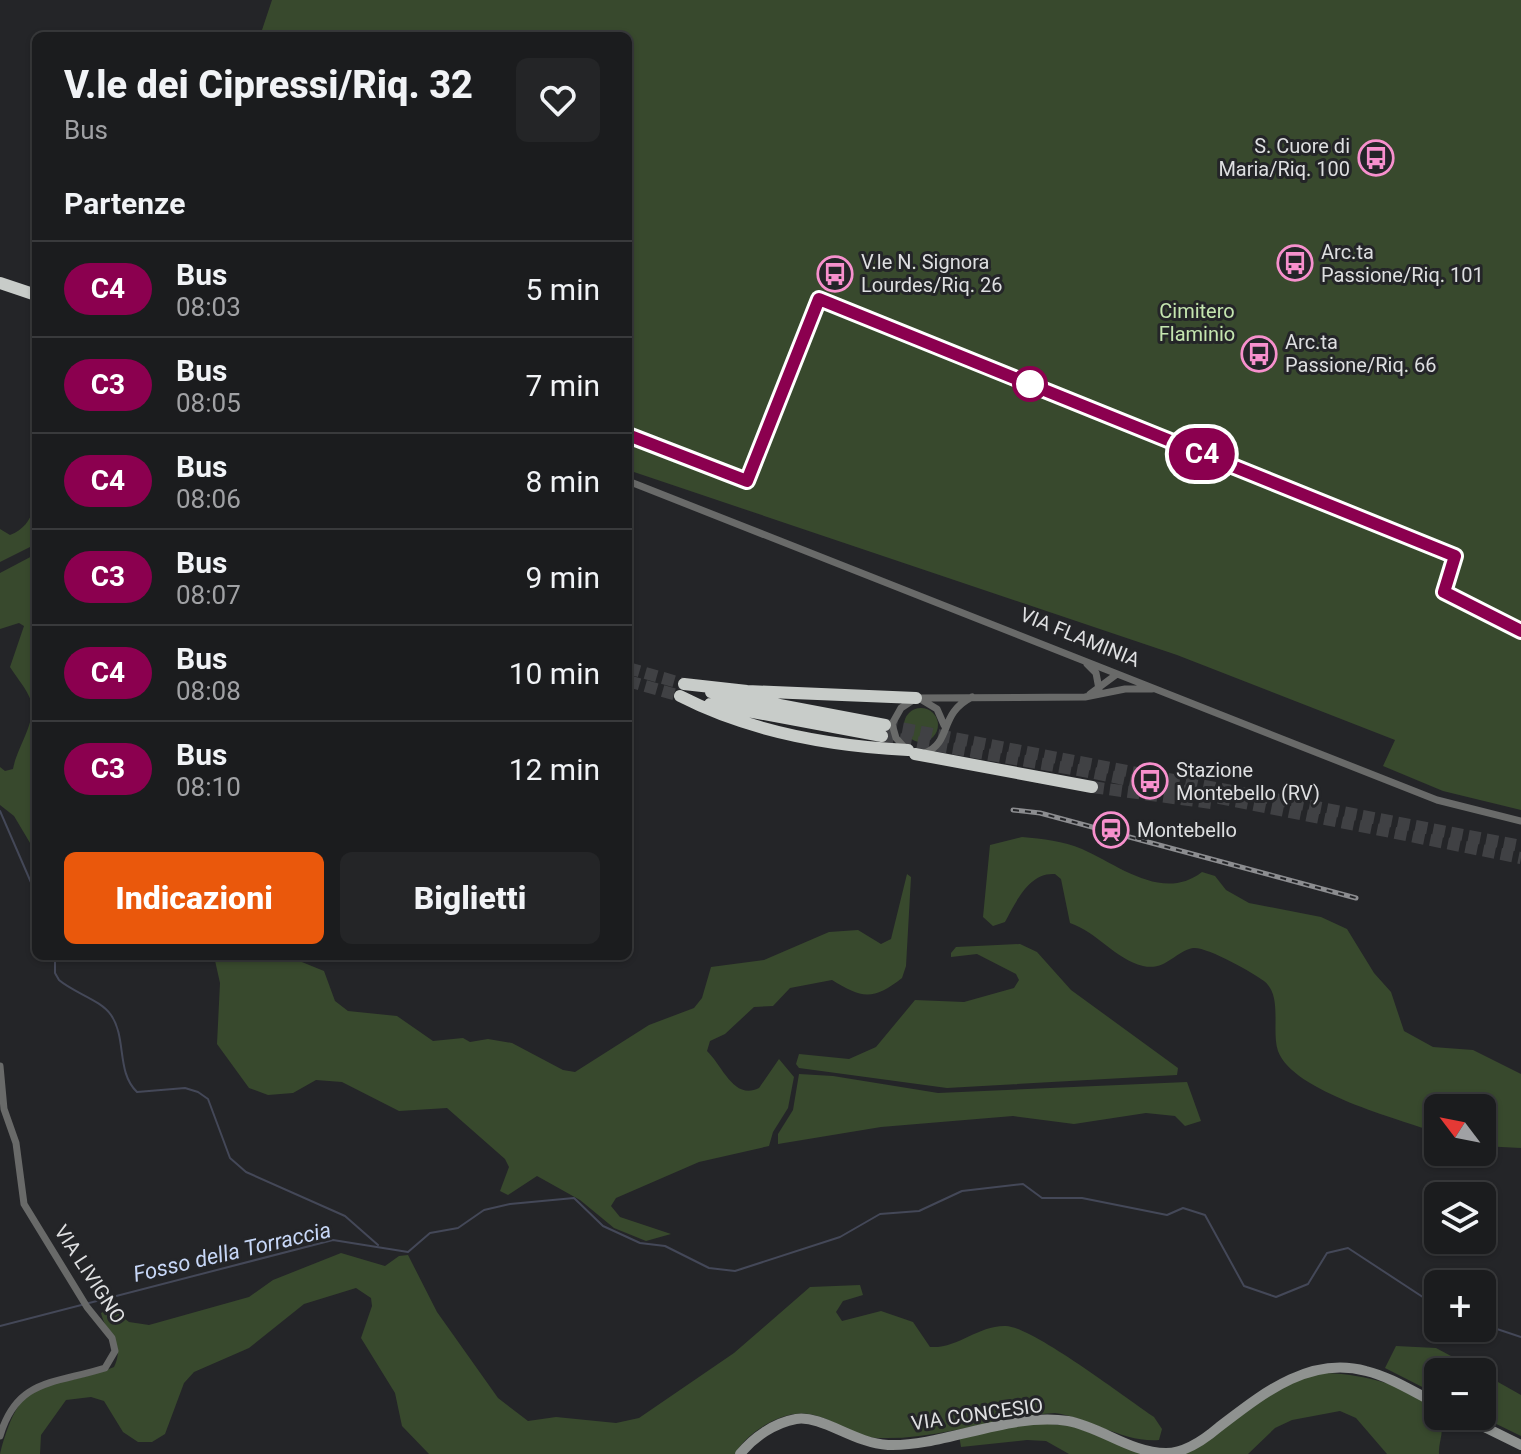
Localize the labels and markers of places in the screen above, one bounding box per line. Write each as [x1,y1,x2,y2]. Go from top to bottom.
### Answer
place label: S. Cuore di Maria/Riq. 100 [1218,134,1350,181]
bus stop icon: S. Cuore di Maria/Riq. 100 [1357,139,1395,177]
place label: Arc.ta Passione/Riq. 101 [1321,240,1484,287]
bus stop icon: Arc.ta Passione/Riq. 101 [1276,244,1314,282]
place label: V.le N. Signora Lourdes/Riq. 26 [861,250,1003,297]
bus stop icon: V.le N. Signora Lourdes/Riq. 26 [816,255,854,293]
place label: Arc.ta Passione/Riq. 66 [1285,330,1436,377]
bus stop icon: Arc.ta Passione/Riq. 66 [1240,335,1278,373]
unlabelled marker [1013,367,1047,401]
place label: Stazione Montebello (RV) [1176,758,1320,805]
bus stop icon: Stazione Montebello (RV) [1131,762,1169,800]
station icon: Montebello [1092,811,1130,849]
place label: Montebello [1137,818,1237,842]

